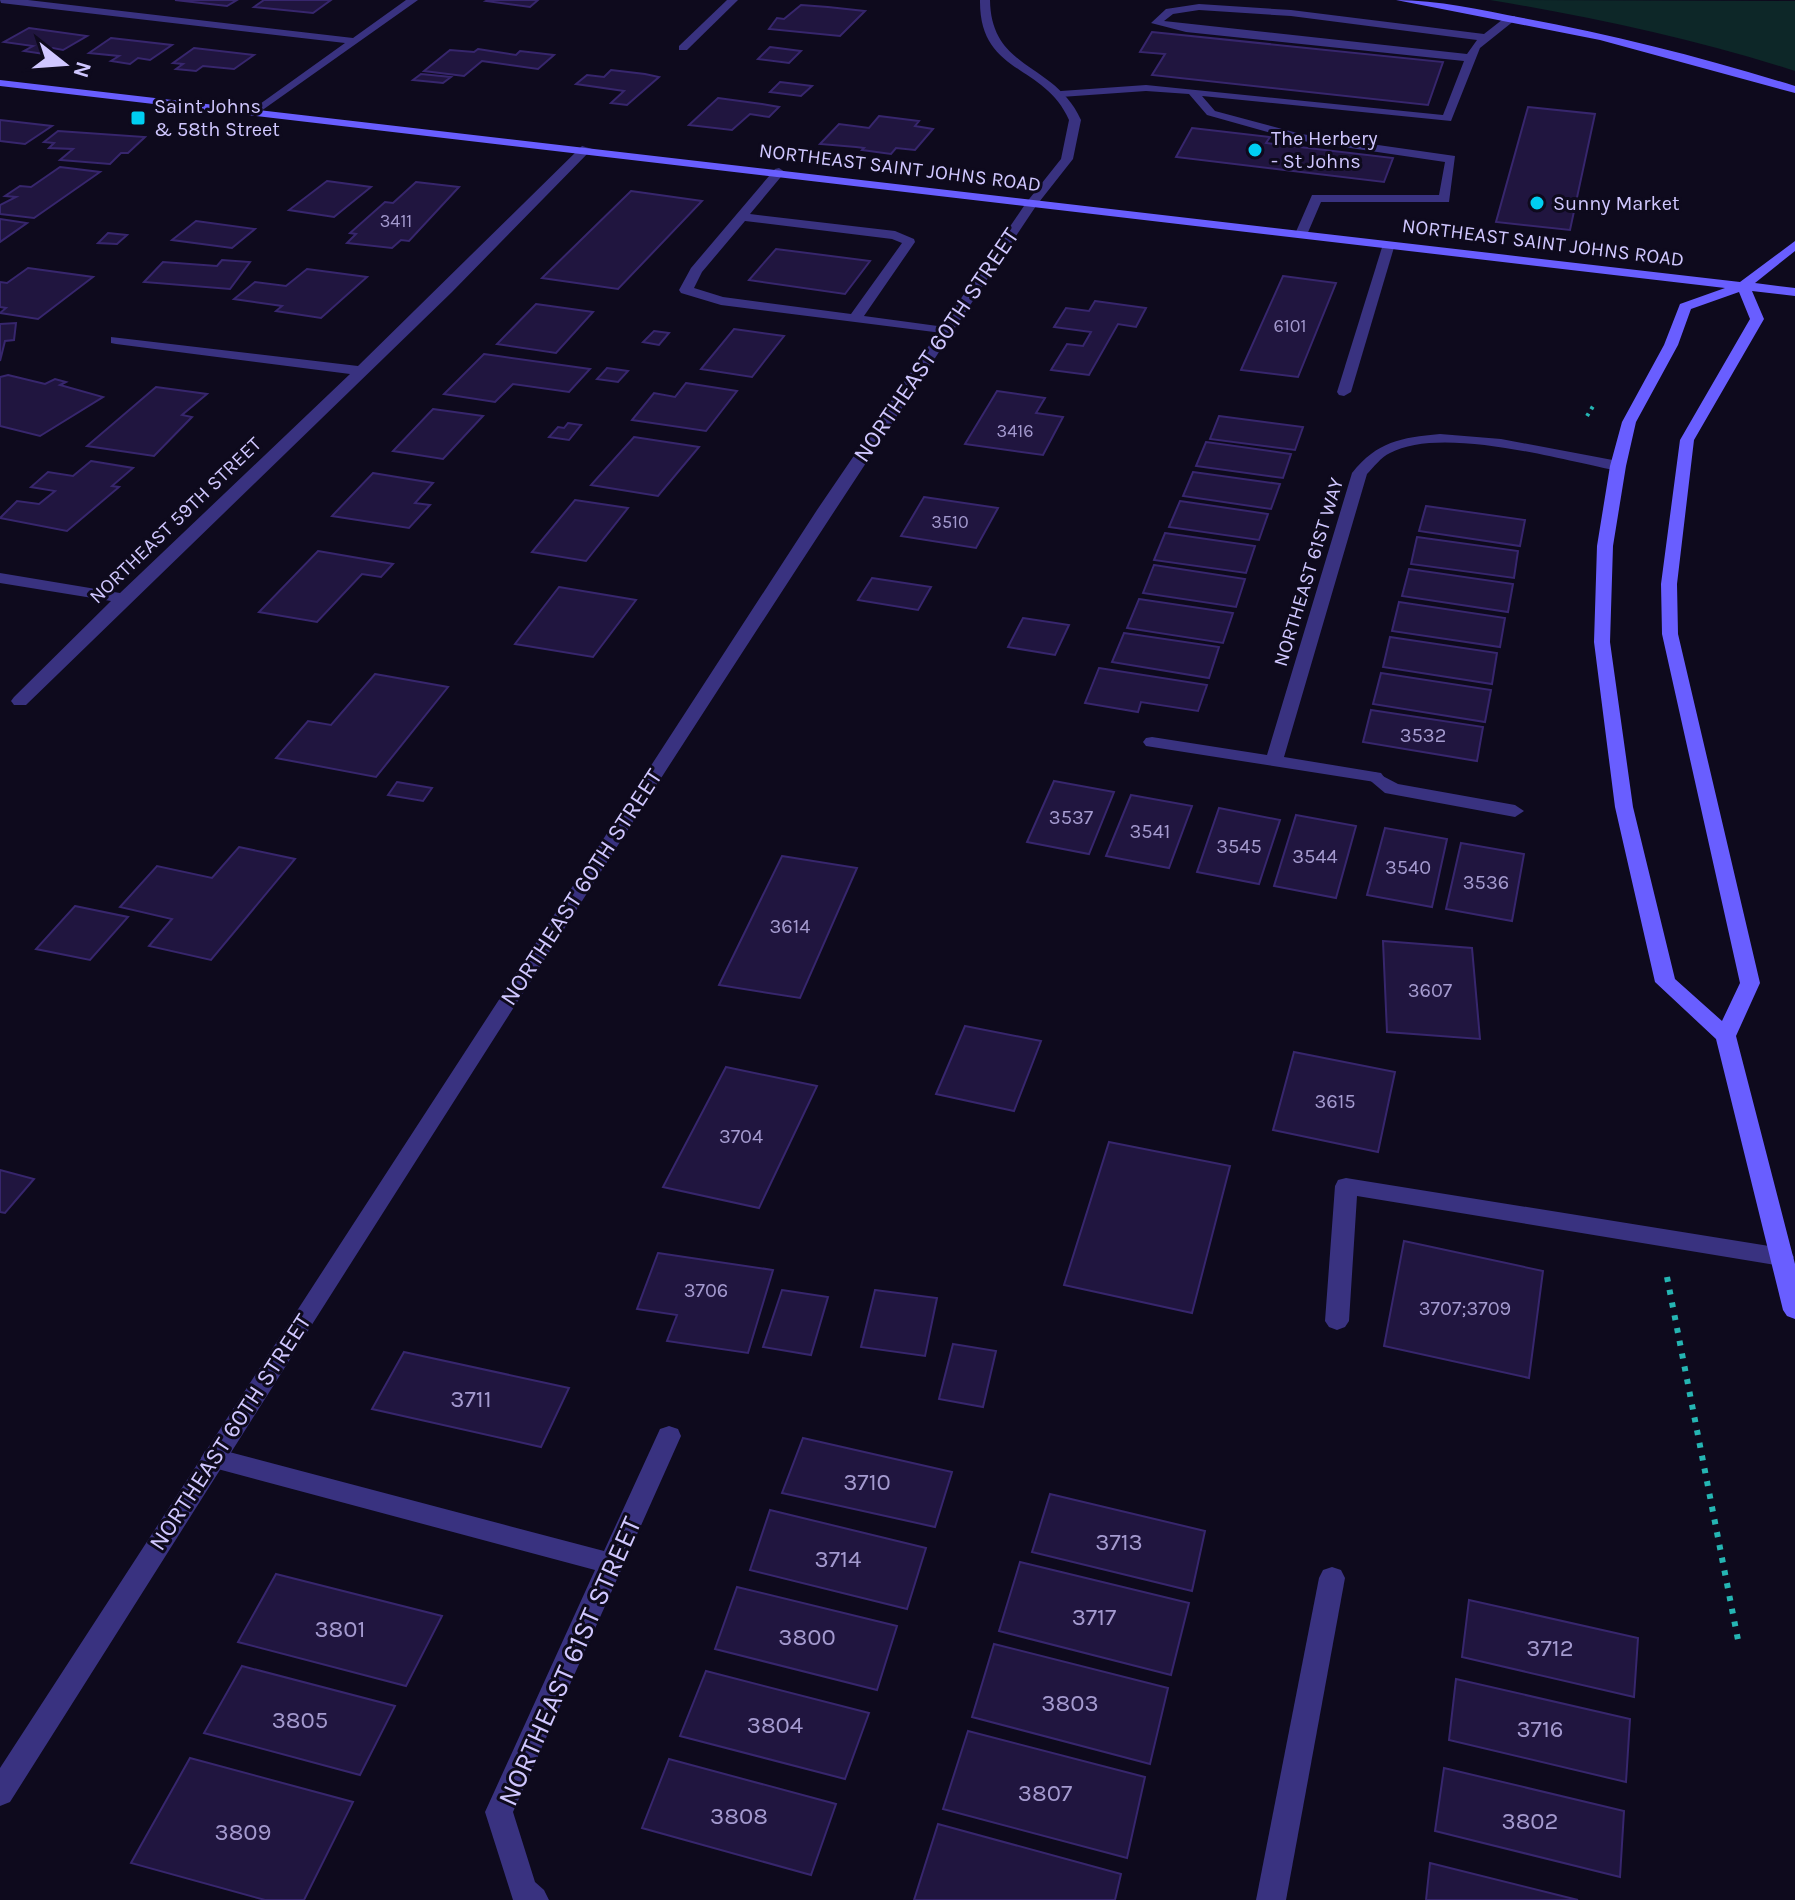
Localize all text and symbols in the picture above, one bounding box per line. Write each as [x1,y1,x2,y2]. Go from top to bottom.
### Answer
north arrow [24,24,104,104]
text: N [67,58,97,81]
place label: Saint Johns & 58th Street [154,95,280,141]
marker: Saint Johns & 58th Street [129,109,147,127]
place label: The Herbery - St Johns [1271,127,1378,173]
street label: NORTHEAST SAINT JOHNS ROAD [758,139,1042,196]
marker: The Herbery - St Johns [1246,141,1264,159]
place label: Sunny Market [1553,192,1680,215]
marker: Sunny Market [1528,194,1546,212]
house number: 3411 [380,210,412,232]
street label: NORTHEAST SAINT JOHNS ROAD [1401,214,1685,271]
street label: NORTHEAST 60TH STREET [847,223,1025,467]
house number: 6101 [1274,315,1306,337]
house number: 3416 [997,420,1033,442]
street label: NORTHEAST 59TH STREET [85,432,266,608]
street label: NORTHEAST 61ST WAY [1269,475,1348,669]
house number: 3510 [931,511,969,533]
house number: 3532 [1400,724,1446,747]
street label: NORTHEAST 60TH STREET [494,764,668,1010]
house number: 3537 [1049,806,1094,829]
house number: 3541 [1130,820,1170,843]
house number: 3545 [1216,835,1262,858]
house number: 3544 [1292,845,1338,868]
house number: 3540 [1385,856,1431,879]
house number: 3536 [1463,871,1509,894]
house number: 3614 [769,915,811,938]
house number: 3607 [1408,979,1453,1002]
house number: 3615 [1314,1090,1356,1113]
house number: 3704 [719,1125,763,1148]
house number: 3706 [684,1279,728,1302]
house number: 3707;3709 [1419,1297,1511,1320]
street label: NORTHEAST 60TH STREET [143,1309,317,1555]
house number: 3711 [450,1385,492,1413]
house number: 3710 [843,1468,891,1496]
street label: NORTHEAST 61ST STREET [491,1512,648,1811]
house number: 3713 [1095,1528,1143,1556]
house number: 3714 [815,1545,861,1573]
house number: 3717 [1072,1603,1116,1631]
house number: 3801 [314,1615,366,1643]
house number: 3800 [778,1623,836,1651]
house number: 3712 [1526,1634,1574,1662]
house number: 3803 [1041,1689,1099,1717]
house number: 3805 [272,1706,328,1734]
house number: 3804 [747,1711,803,1739]
house number: 3716 [1516,1715,1564,1743]
house number: 3807 [1018,1779,1072,1807]
house number: 3808 [710,1802,768,1830]
house number: 3802 [1501,1807,1559,1835]
house number: 3809 [214,1818,272,1846]

